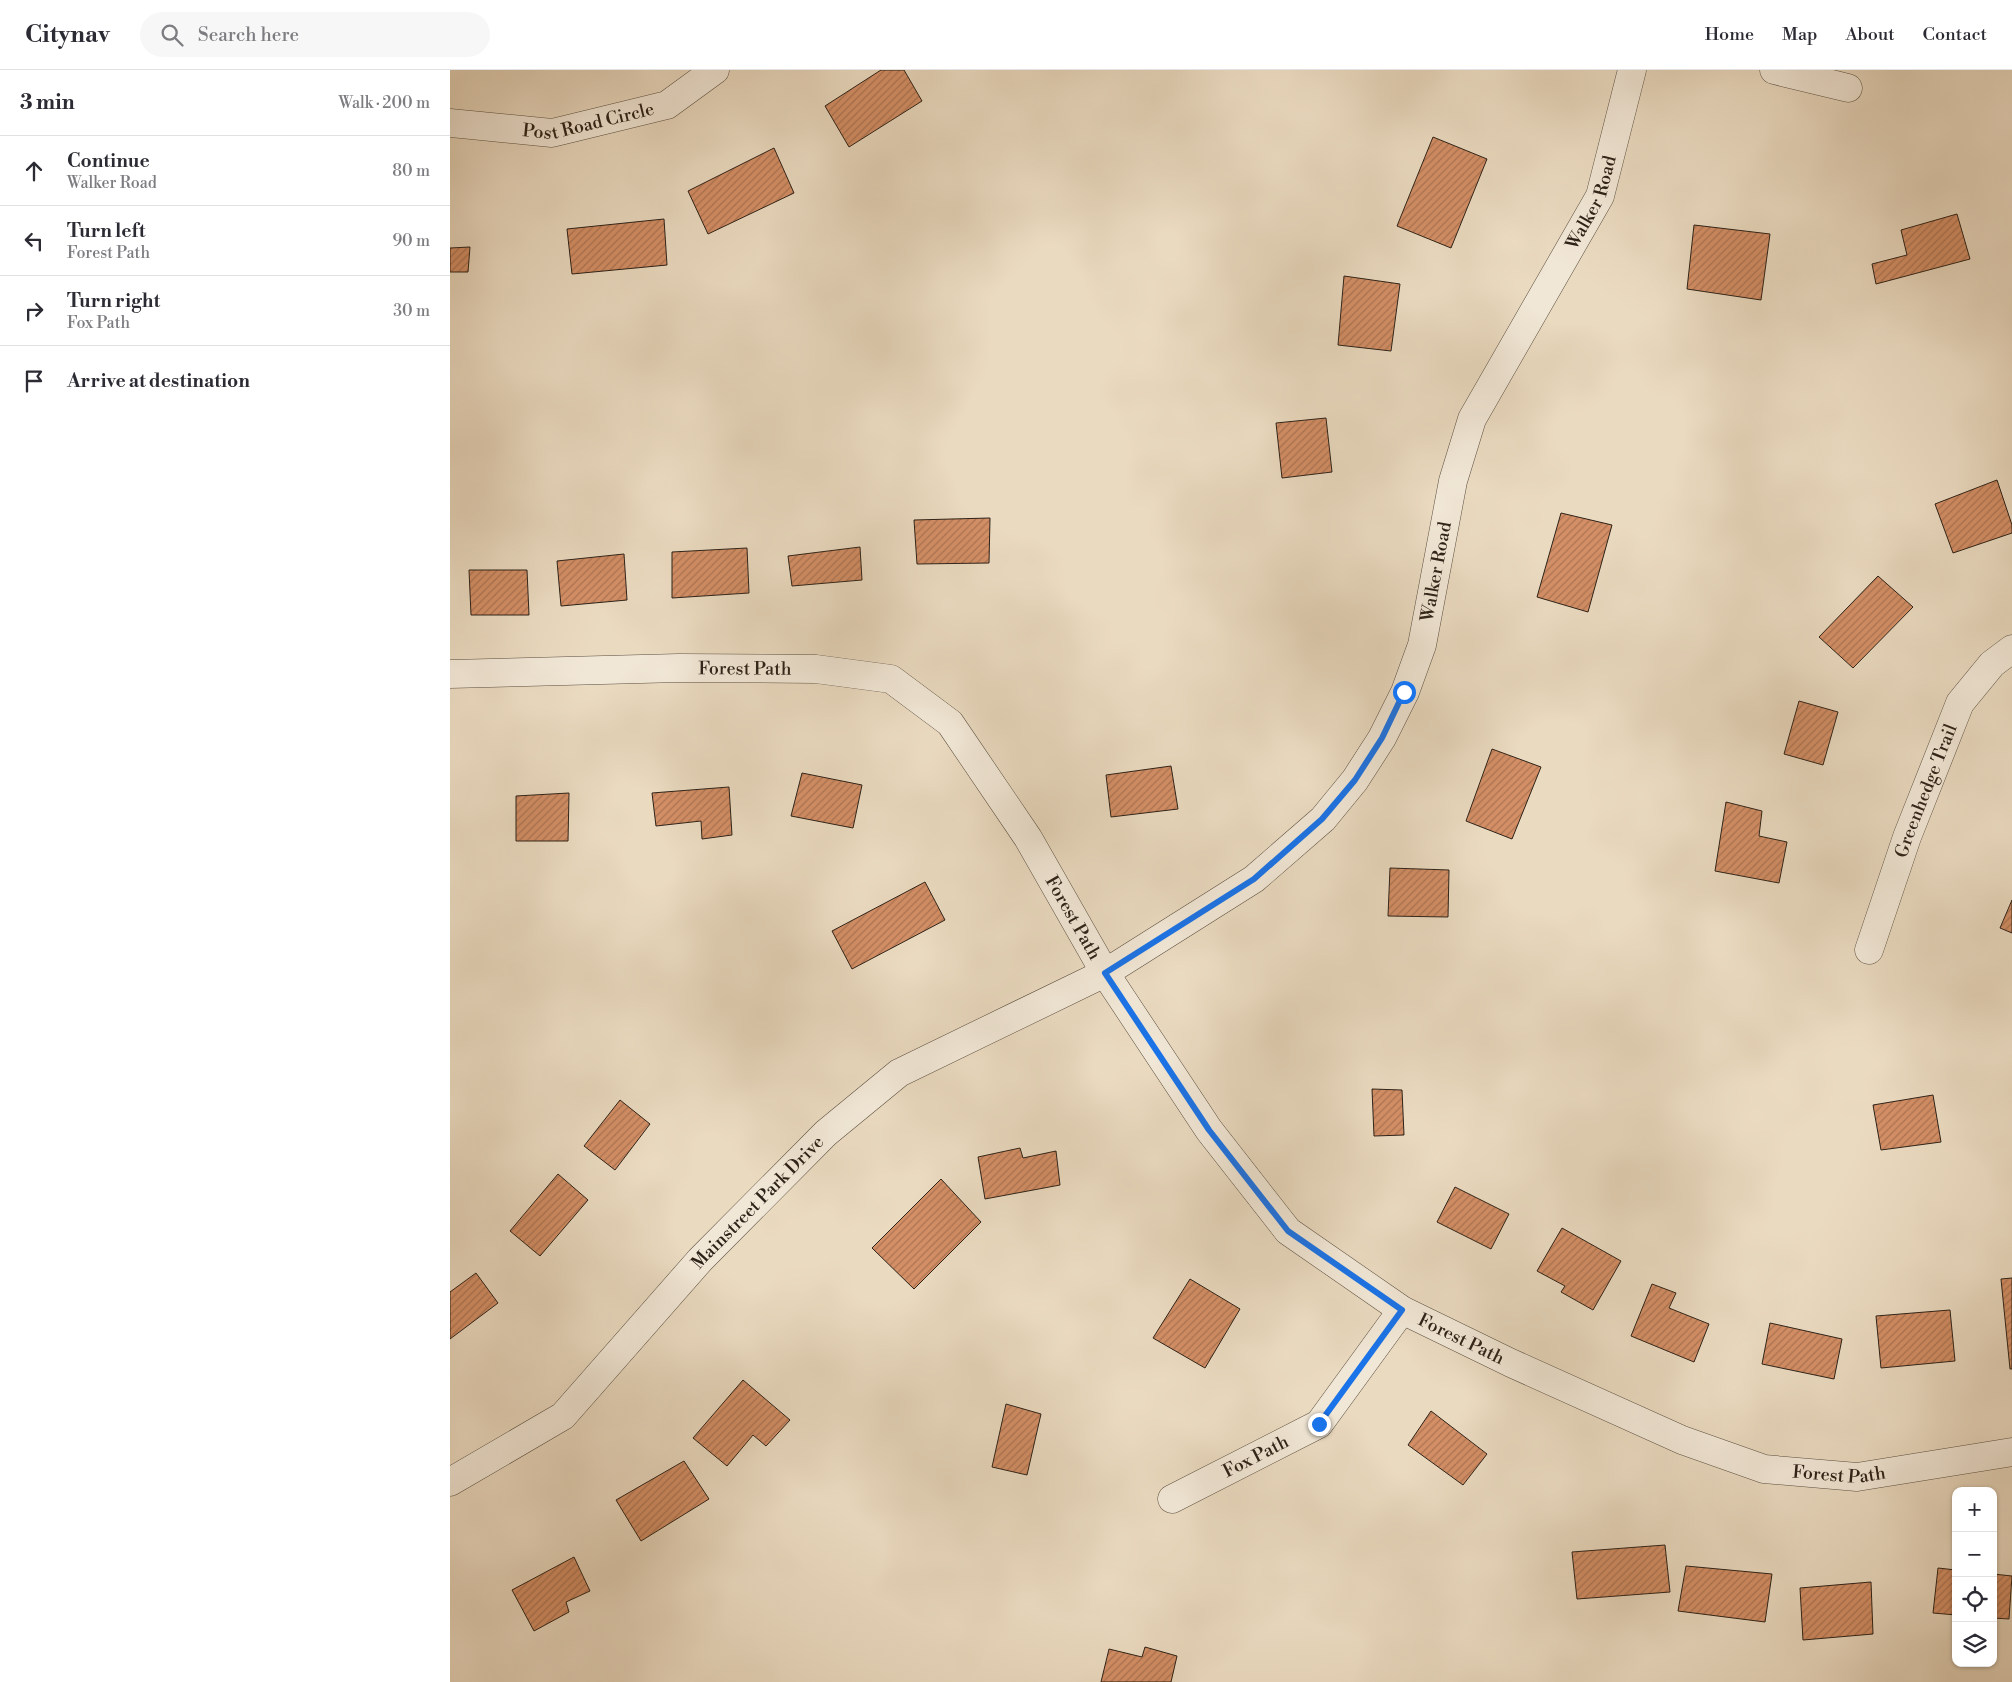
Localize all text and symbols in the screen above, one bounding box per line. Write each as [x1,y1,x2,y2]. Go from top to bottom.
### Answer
search box [140,12,490,57]
text: Citynav [25,20,110,50]
icon: search [158,21,186,49]
text: Search here [198,23,299,47]
text: Home [1705,23,1754,46]
text: Map [1782,23,1818,46]
text: About [1846,23,1895,46]
text: Contact [1923,23,1987,46]
text: 3 min [20,90,75,116]
text: Walk · 200 m [338,93,430,113]
street label: Post Road Circle [521,97,656,144]
text: Continue [67,149,150,173]
street label: Walker Road [1560,152,1622,254]
icon: ahead [20,157,48,185]
text: 80 m [392,161,430,181]
text: Walker Road [67,173,157,193]
text: Turn left [67,219,146,243]
icon: left [20,227,48,255]
text: 90 m [392,231,430,251]
text: Forest Path [67,243,150,263]
text: Turn right [67,289,160,313]
icon: right [20,297,48,325]
text: 30 m [393,301,430,321]
text: Fox Path [67,313,130,333]
icon: arrive [20,367,48,395]
text: Arrive at destination [67,369,250,393]
street label: Walker Road [1415,519,1457,624]
street label: Forest Path [698,657,792,680]
route start [1393,681,1416,704]
street label: Greenhedge Trail [1889,720,1962,861]
street label: Forest Path [1040,871,1107,964]
street label: Mainstreet Park Drive [686,1130,829,1274]
street label: Forest Path [1414,1308,1509,1370]
route end [1308,1413,1331,1436]
street label: Fox Path [1219,1430,1293,1483]
street label: Forest Path [1792,1460,1887,1489]
map controls [1952,1487,1997,1667]
button: + [1952,1487,1997,1532]
button: − [1952,1532,1997,1577]
button: locate [1952,1577,1997,1622]
button: layers [1952,1622,1997,1667]

